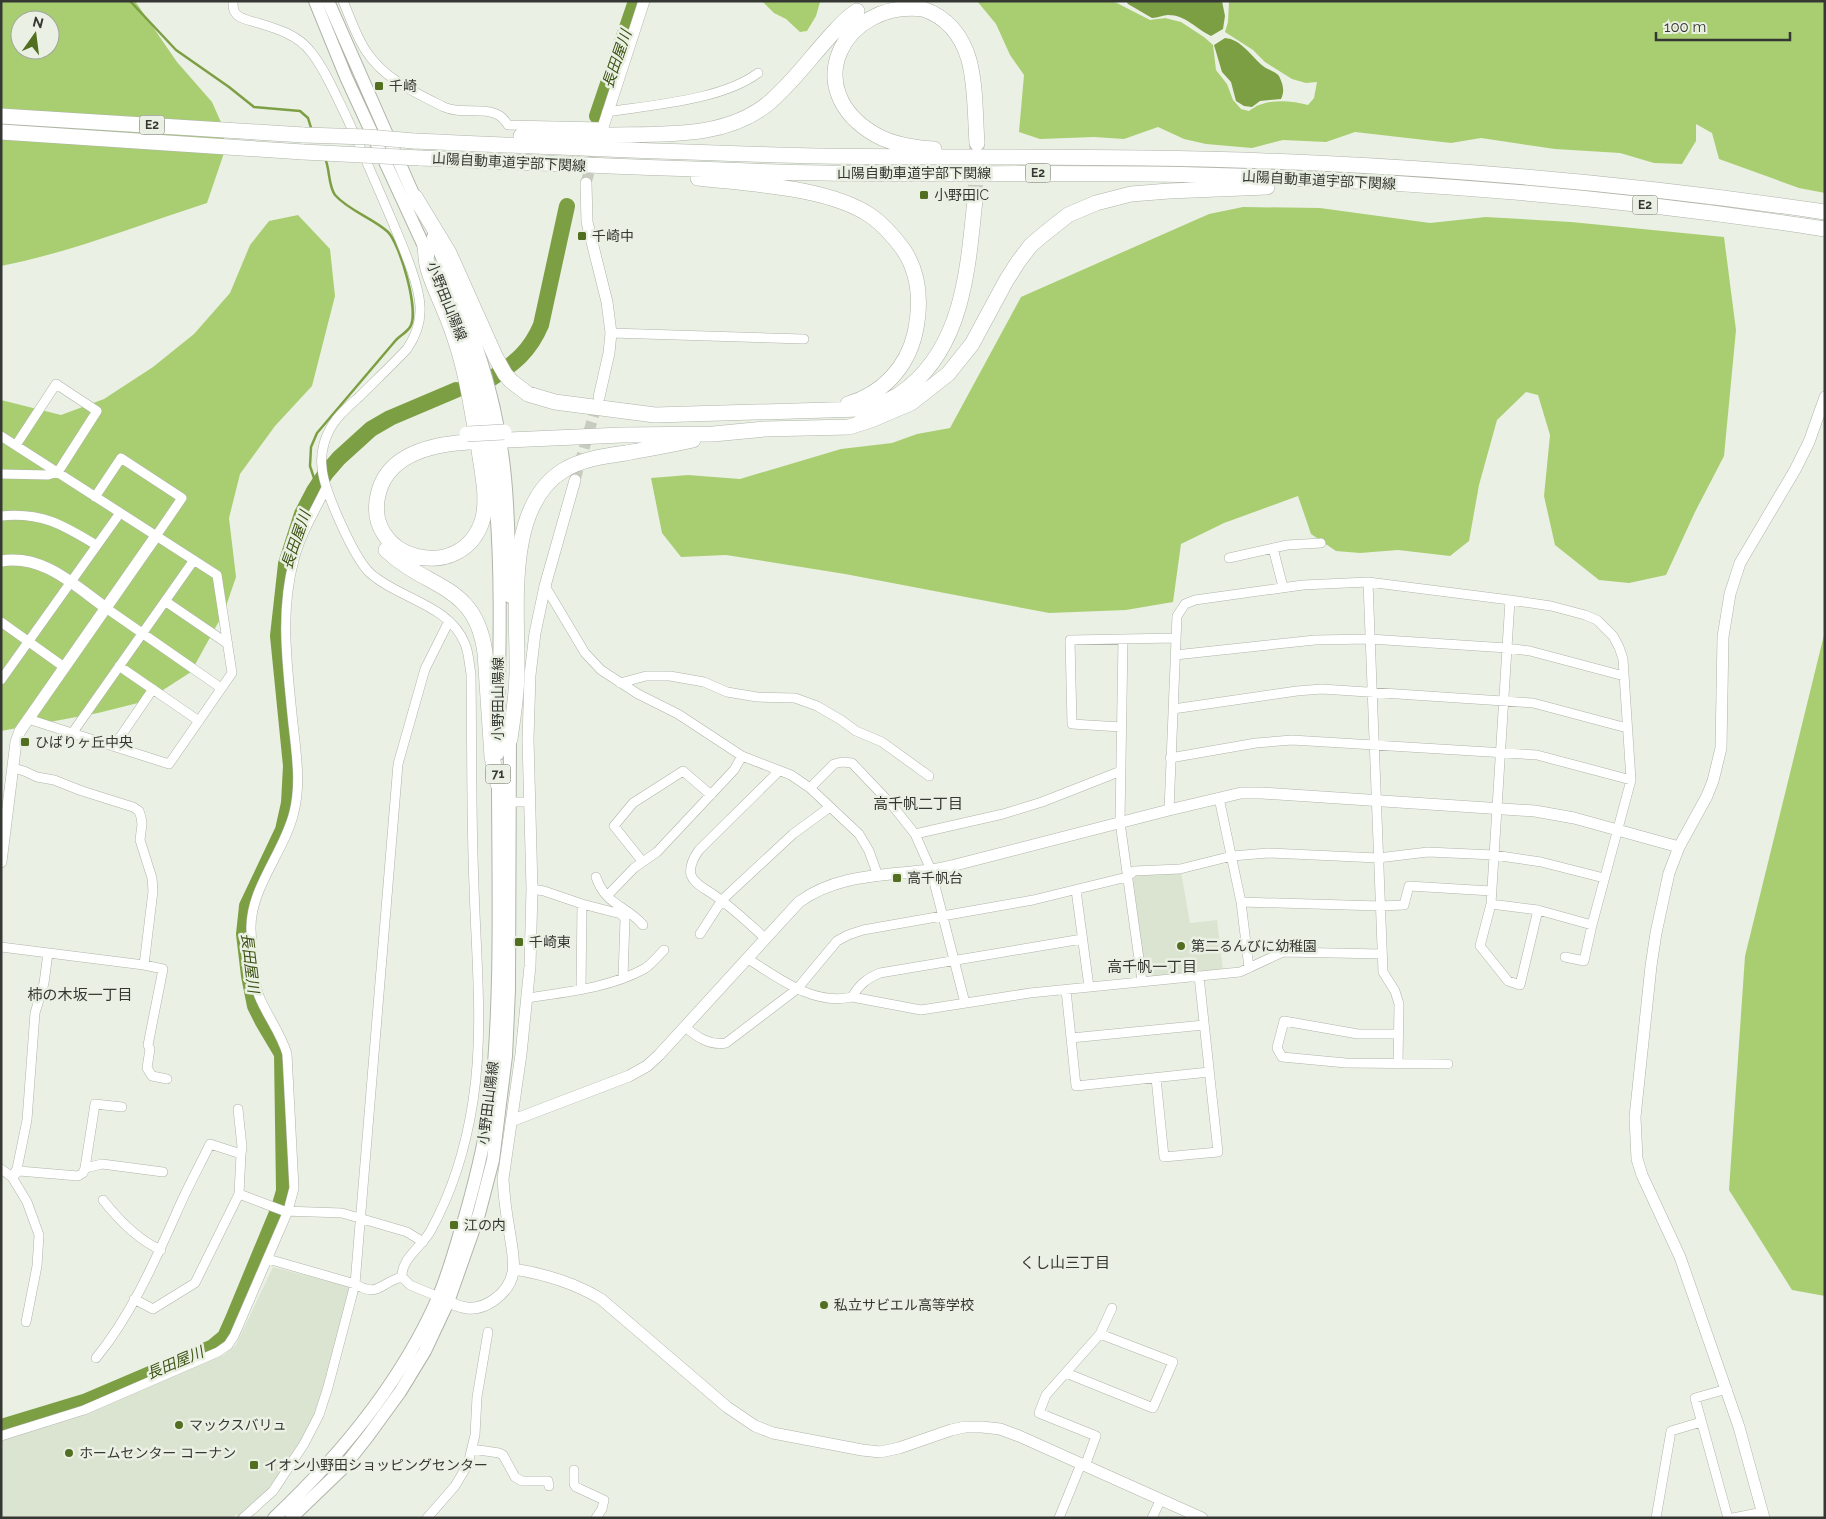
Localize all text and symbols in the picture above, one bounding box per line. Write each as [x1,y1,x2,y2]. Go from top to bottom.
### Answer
north arrow [10,10,60,60]
scale bar [1656,10,1790,42]
text: N [31,13,45,31]
text: 100 m [1664,18,1706,36]
water label: 長田屋川 [599,26,636,90]
place label: 千崎 [389,78,417,94]
marker: 千崎 [373,80,385,92]
road number: E2 [140,116,164,134]
street label: 山陽自動車道宇部下関線 [432,150,586,174]
road number: E2 [1026,164,1050,182]
street label: 山陽自動車道宇部下関線 [837,165,991,181]
street label: 山陽自動車道宇部下関線 [1242,168,1396,192]
place label: 小野田IC [934,187,989,203]
marker: 小野田IC [918,189,930,201]
road number: E2 [1632,196,1658,214]
place label: 千崎中 [592,228,634,244]
marker: 千崎中 [576,230,588,242]
street label: 小野田山陽線 [424,259,470,343]
water label: 長田屋川 [278,507,315,571]
street label: 小野田山陽線 [490,657,506,741]
place label: ひばりヶ丘中央 [35,734,133,750]
marker: ひばりヶ丘中央 [19,736,31,748]
road number: 71 [486,764,510,784]
district label: 高千帆二丁目 [873,795,963,813]
place label: 高千帆台 [907,870,963,886]
marker: 高千帆台 [891,872,903,884]
water label: 長田屋川 [237,932,263,996]
place label: 千崎東 [529,934,571,950]
marker: 千崎東 [513,936,525,948]
place label: 第二るんびに幼稚園 [1191,938,1317,954]
marker: 第二るんびに幼稚園 [1175,940,1187,952]
district label: 高千帆一丁目 [1107,958,1197,976]
district label: 柿の木坂一丁目 [27,986,133,1004]
street label: 小野田山陽線 [475,1060,501,1146]
place label: 江の内 [464,1217,506,1233]
marker: 江の内 [448,1219,460,1231]
district label: くし山三丁目 [1020,1254,1110,1272]
place label: 私立サビエル高等学校 [834,1297,974,1313]
marker: 私立サビエル高等学校 [818,1299,830,1311]
water label: 長田屋川 [144,1342,208,1383]
place label: マックスバリュ [189,1417,287,1433]
marker: マックスバリュ [173,1419,185,1431]
place label: ホームセンター コーナン [79,1445,236,1461]
marker: ホームセンター コーナン [63,1447,75,1459]
place label: イオン小野田ショッピングセンター [264,1457,488,1473]
marker: イオン小野田ショッピングセンター [248,1459,260,1471]

